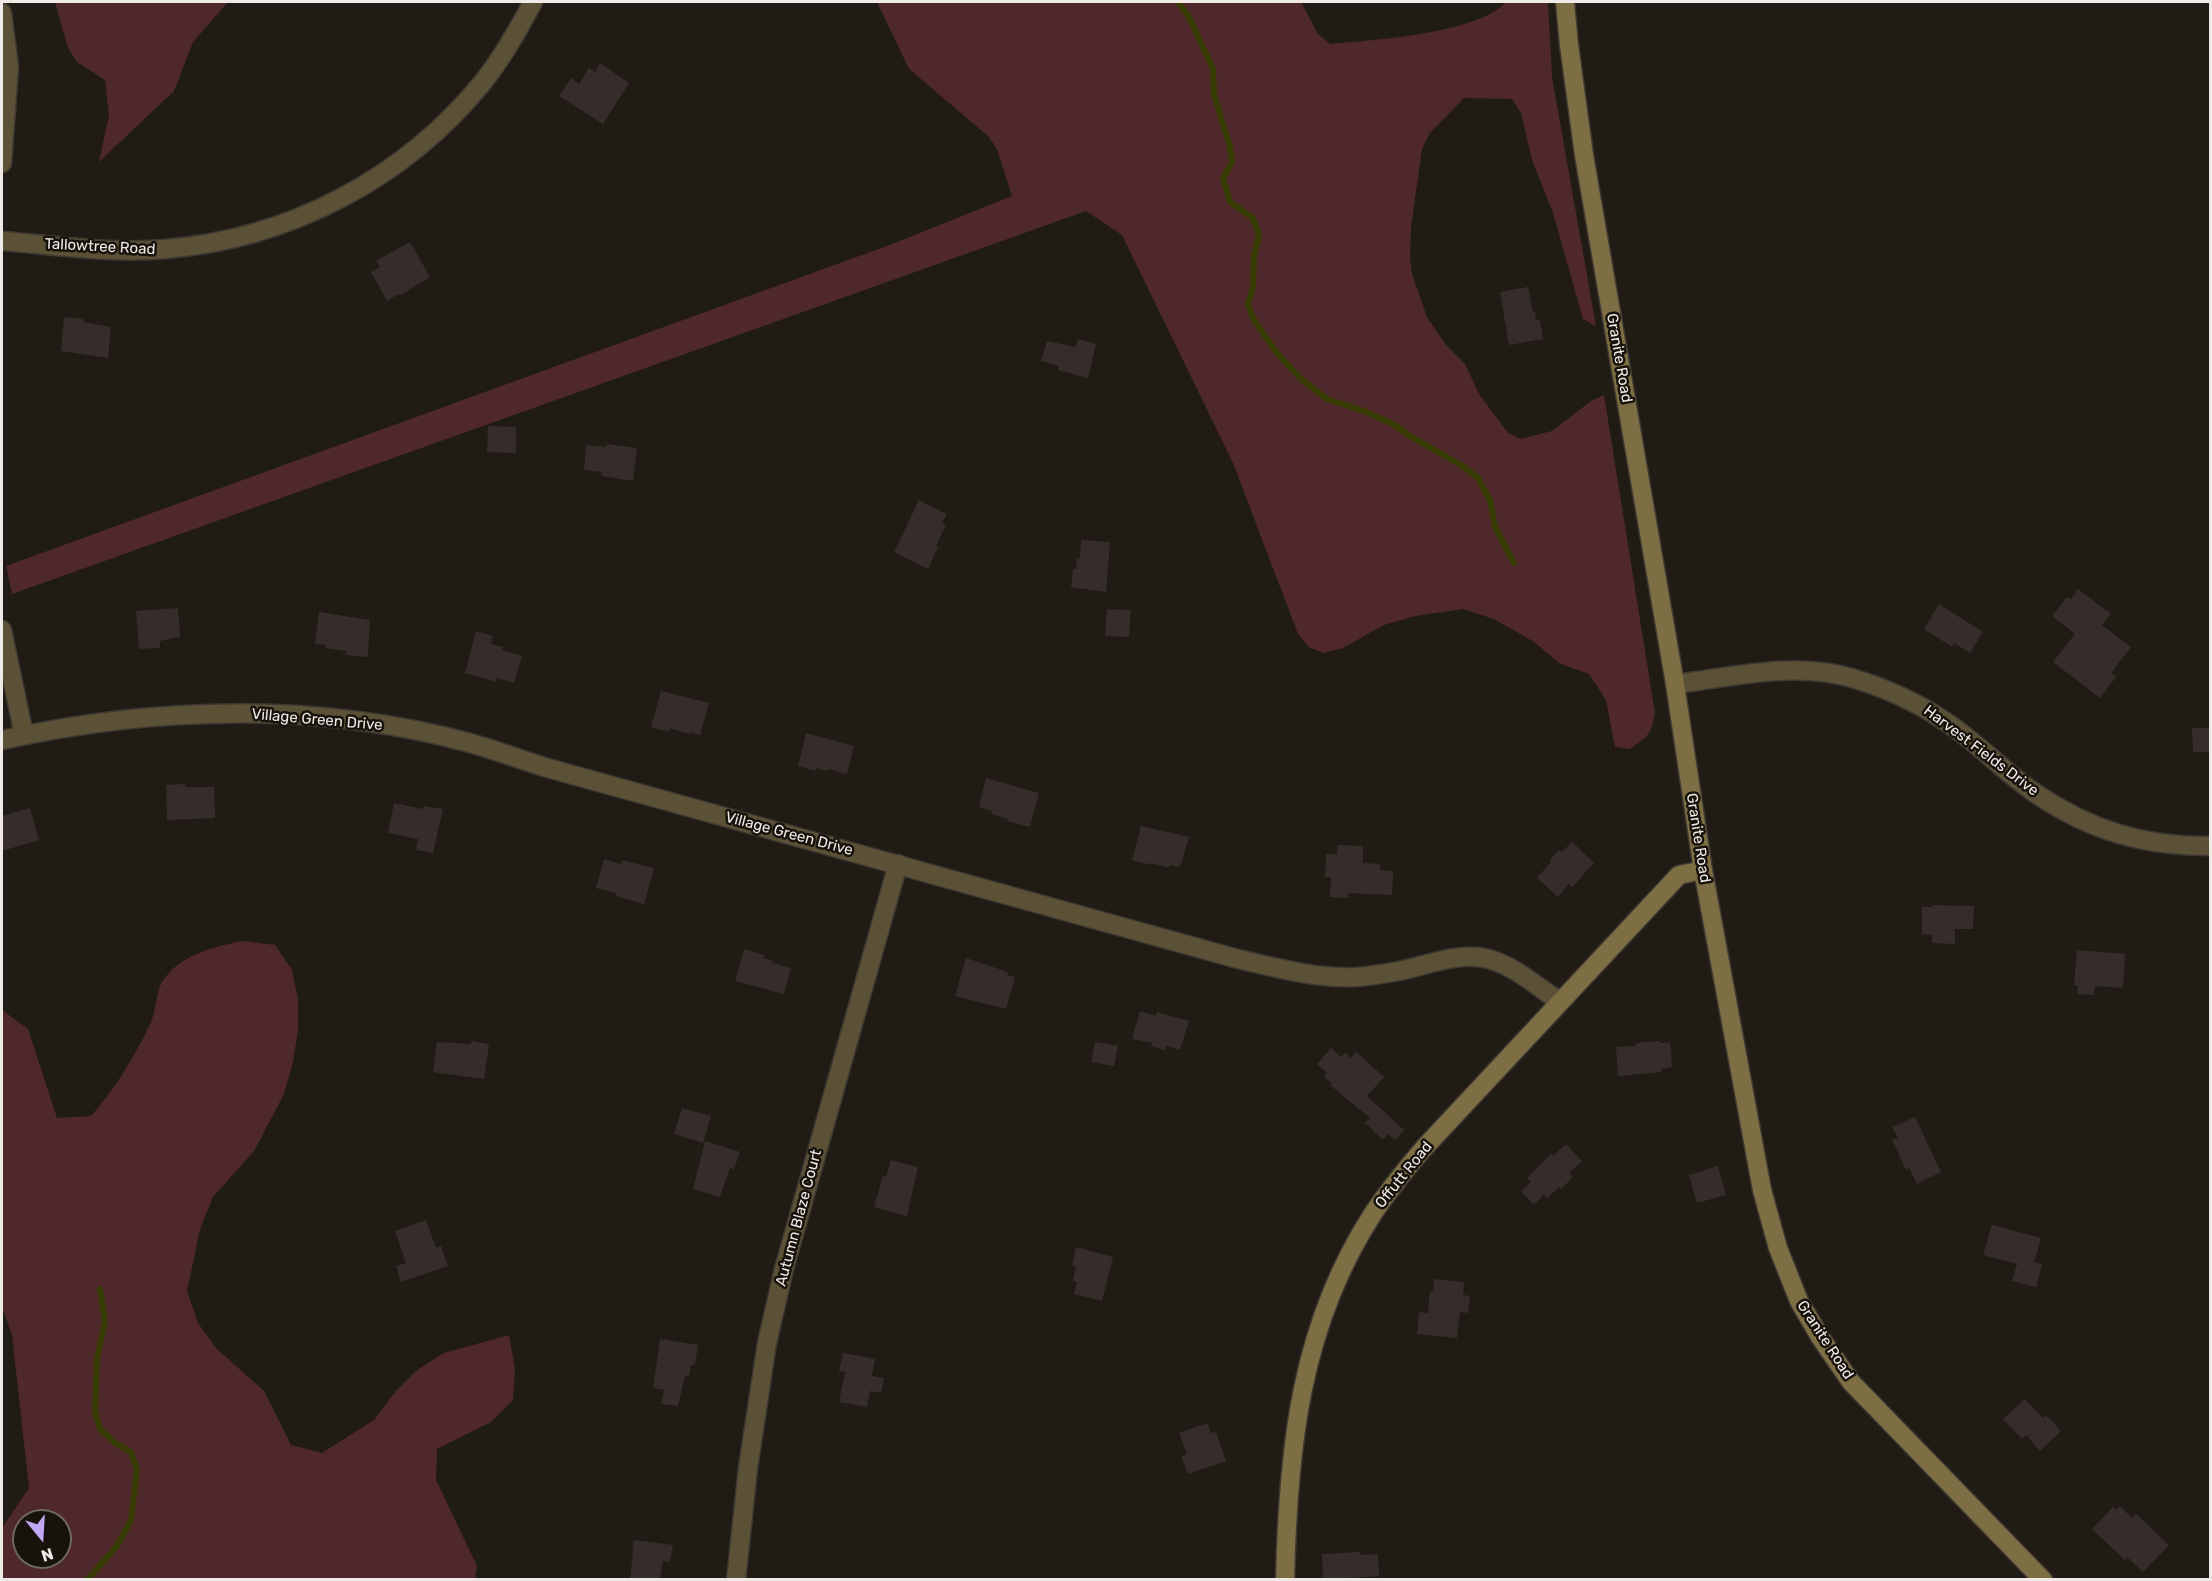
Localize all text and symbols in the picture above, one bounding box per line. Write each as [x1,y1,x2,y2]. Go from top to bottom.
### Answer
street label: Tallowtree Road [44,235,156,259]
street label: Granite Road [1602,312,1636,404]
street label: Harvest Fields Drive [1920,702,2042,800]
street label: Village Green Drive [251,705,383,735]
street label: Granite Road [1682,792,1714,884]
street label: Village Green Drive [723,808,855,860]
street label: Offutt Road [1372,1138,1436,1212]
street label: Autumn Blaze Court [772,1148,826,1288]
street label: Granite Road [1793,1297,1857,1383]
north arrow [12,1509,72,1569]
text: N [39,1544,56,1566]

